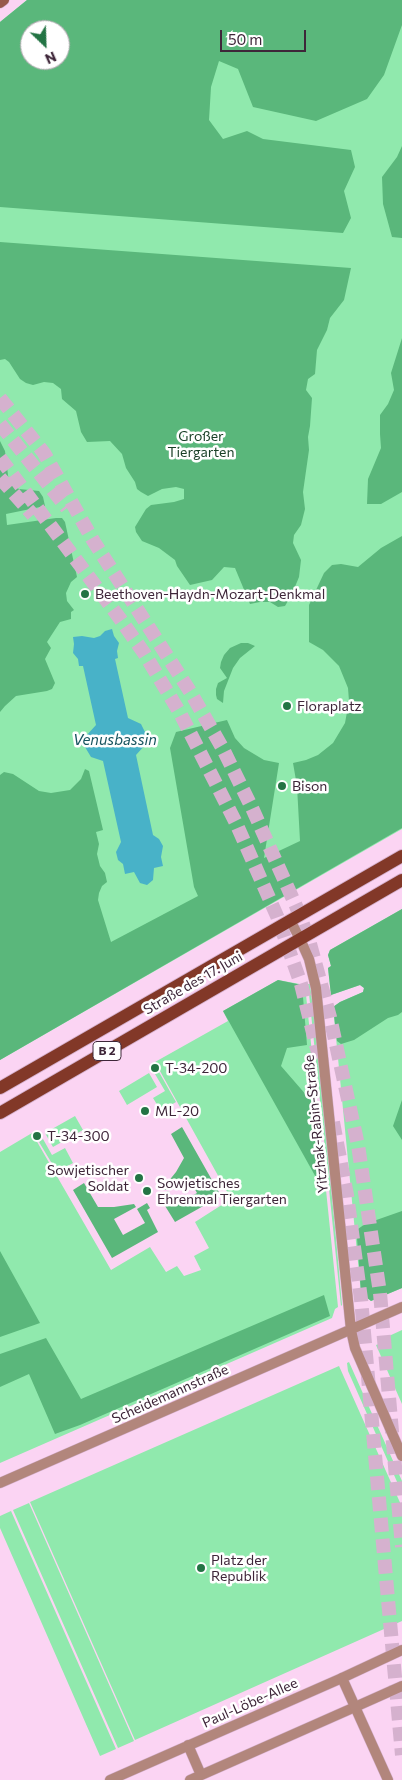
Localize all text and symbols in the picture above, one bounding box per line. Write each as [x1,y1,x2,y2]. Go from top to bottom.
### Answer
north arrow [20,20,70,70]
scale bar [222,20,308,52]
text: 50 m [228,30,262,48]
text: N [43,48,59,68]
park label: Großer Tiergarten [168,428,234,461]
place label: Beethoven-Haydn-Mozart-Denkmal [95,586,325,602]
marker: Beethoven-Haydn-Mozart-Denkmal [79,588,91,600]
place label: Floraplatz [297,698,362,714]
marker: Floraplatz [281,700,293,712]
water label: Venusbassin [73,731,157,749]
place label: Bison [292,778,327,794]
marker: Bison [276,780,288,792]
street label: Straße des 17. Juni [140,948,246,1018]
road number: B 2 [93,1042,121,1060]
street label: Yitzhak-Rabin-Straße [300,1054,332,1194]
place label: T-34-200 [165,1060,227,1076]
marker: T-34-200 [149,1062,161,1074]
place label: ML-20 [155,1103,199,1119]
marker: ML-20 [139,1105,151,1117]
place label: T-34-300 [47,1128,110,1144]
marker: T-34-300 [31,1130,43,1142]
place label: Sowjetischer Soldat [47,1162,129,1194]
marker: Sowjetischer Soldat [133,1172,145,1184]
place label: Sowjetisches Ehrenmal Tiergarten [157,1175,287,1208]
marker: Sowjetisches Ehrenmal Tiergarten [141,1185,153,1197]
street label: Scheidemannstraße [109,1361,231,1427]
place label: Platz der Republik [211,1552,267,1584]
marker: Platz der Republik [195,1562,207,1574]
street label: Paul-Löbe-Allee [200,1674,300,1732]

